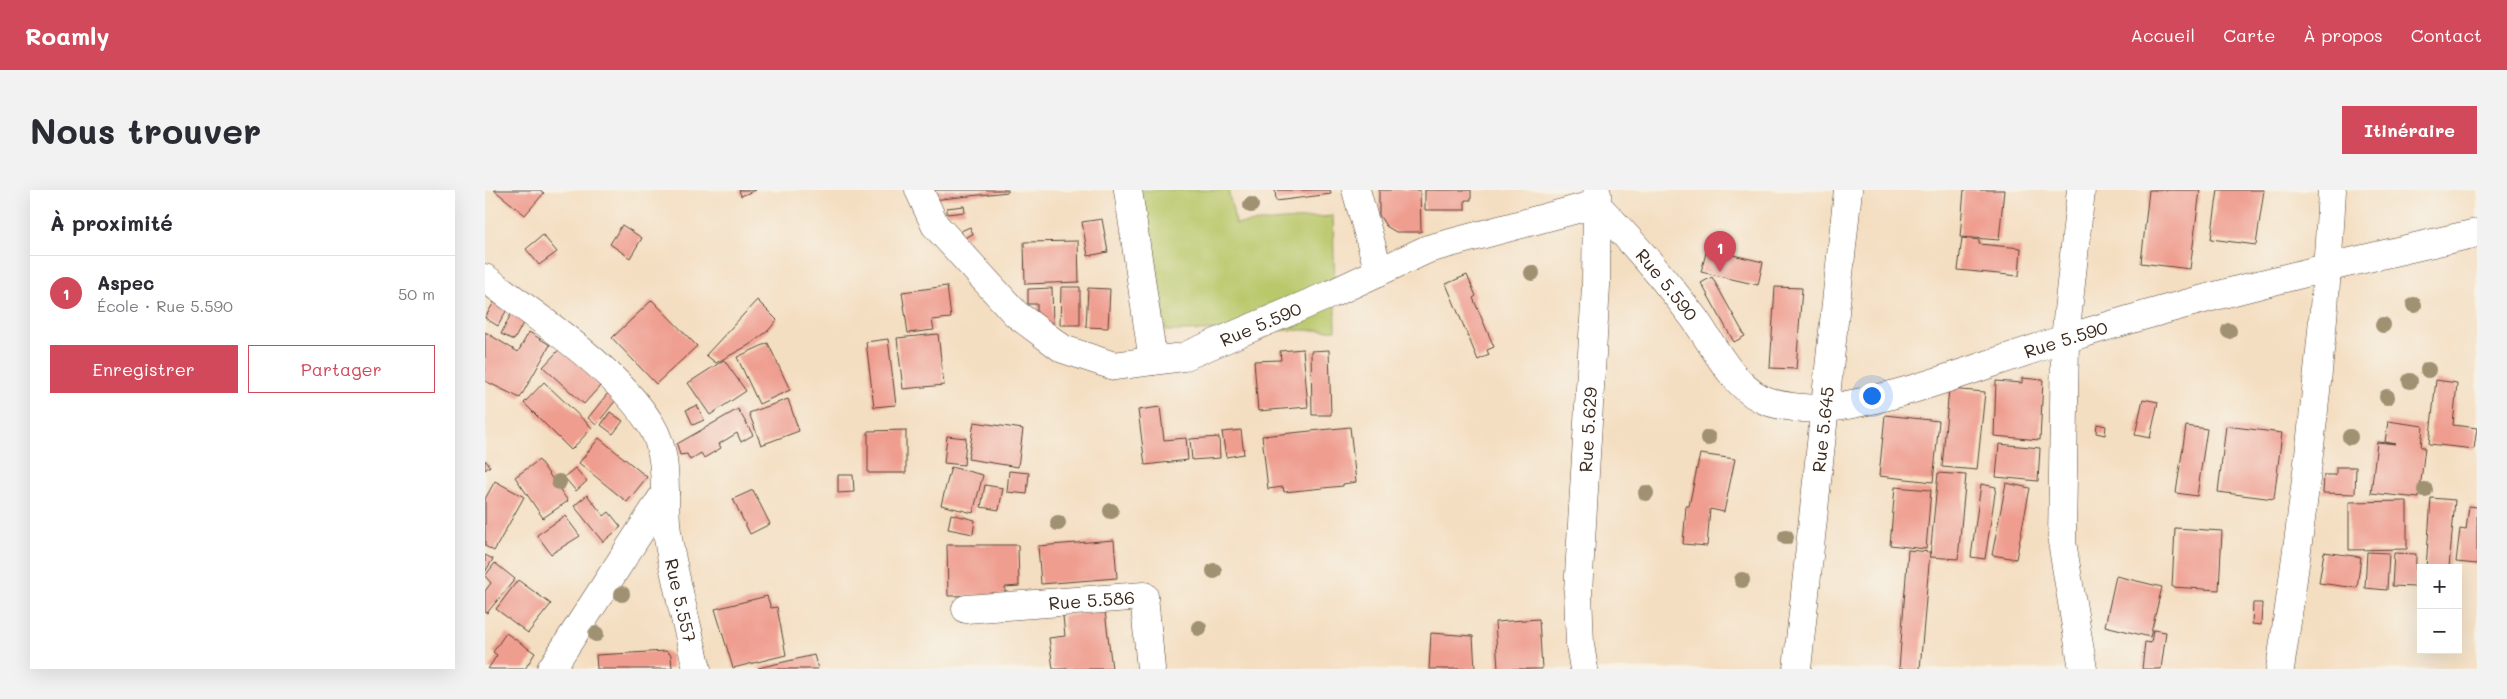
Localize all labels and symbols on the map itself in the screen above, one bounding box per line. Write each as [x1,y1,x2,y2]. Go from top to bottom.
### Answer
pin: 1 [1704,231,1736,272]
street label: Rue 5.590 [1631,243,1704,325]
street label: Rue 5.590 [1216,296,1305,352]
street label: Rue 5.590 [2021,315,2110,363]
your location [1859,383,1885,409]
street label: Rue 5.645 [1806,385,1839,473]
street label: Rue 5.629 [1573,386,1602,473]
street label: Rue 5.557 [660,556,702,645]
street label: Rue 5.586 [1048,585,1136,615]

